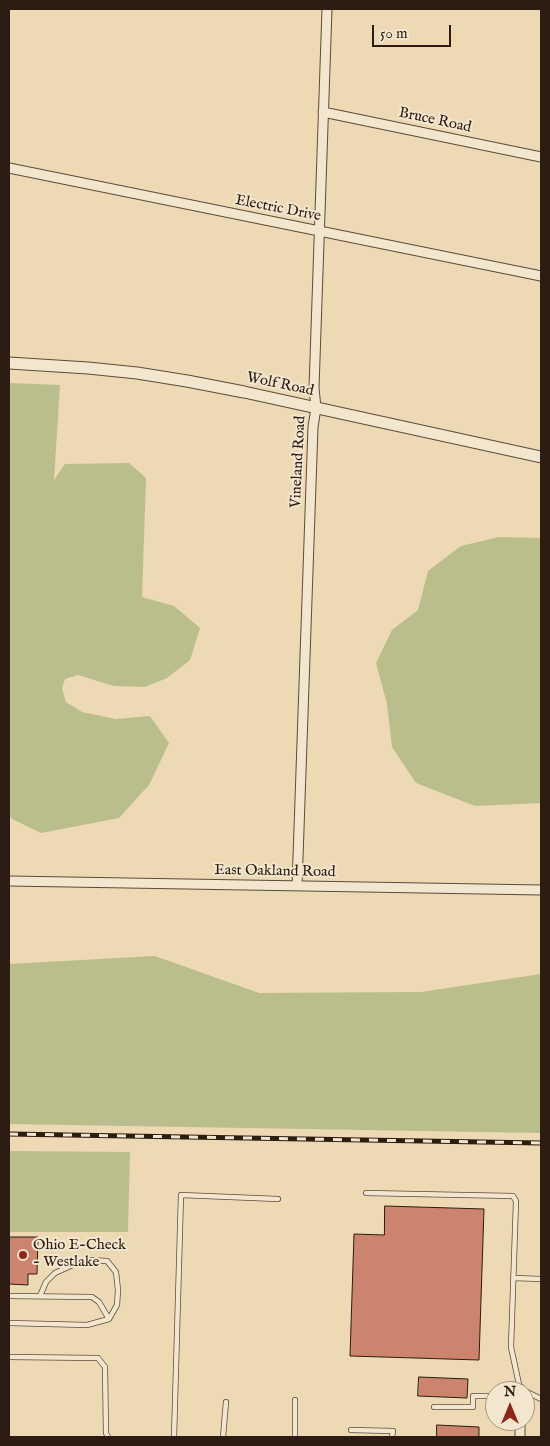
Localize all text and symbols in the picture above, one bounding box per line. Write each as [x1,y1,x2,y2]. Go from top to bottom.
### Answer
scale bar [375,15,454,47]
text: 50 m [380,24,408,43]
street label: Bruce Road [397,105,473,137]
street label: Electric Drive [234,192,322,226]
street label: Wolf Road [245,369,315,401]
street label: Vineland Road [288,415,310,509]
street label: East Oakland Road [214,862,336,882]
place label: Ohio E-Check - Westlake [33,1237,126,1272]
marker: Ohio E-Check - Westlake [17,1249,29,1261]
north arrow [485,1381,535,1431]
text: N [504,1383,516,1401]

